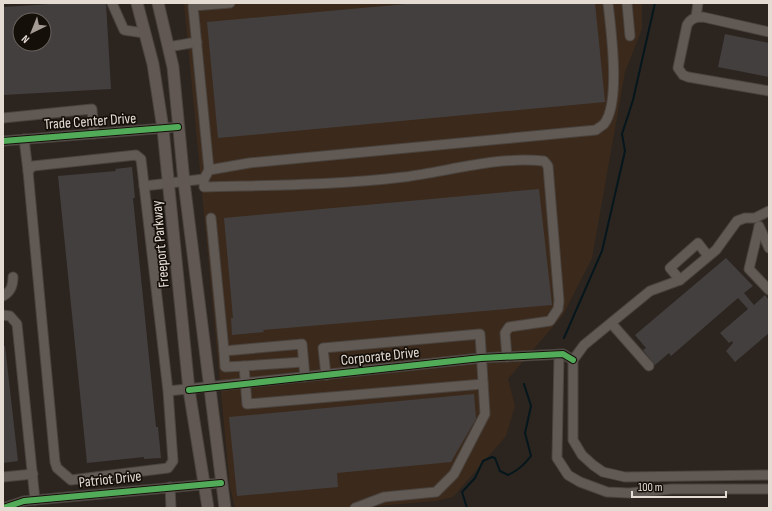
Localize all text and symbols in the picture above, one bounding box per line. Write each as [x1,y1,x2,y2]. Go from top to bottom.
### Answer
north arrow [12,12,52,52]
text: N [19,32,32,46]
street label: Trade Center Drive [43,109,137,134]
street label: Freeport Parkway [147,199,174,288]
street label: Corporate Drive [340,343,420,370]
street label: Patriot Drive [78,467,142,492]
scale bar [632,473,726,499]
text: 100 m [638,480,663,495]

